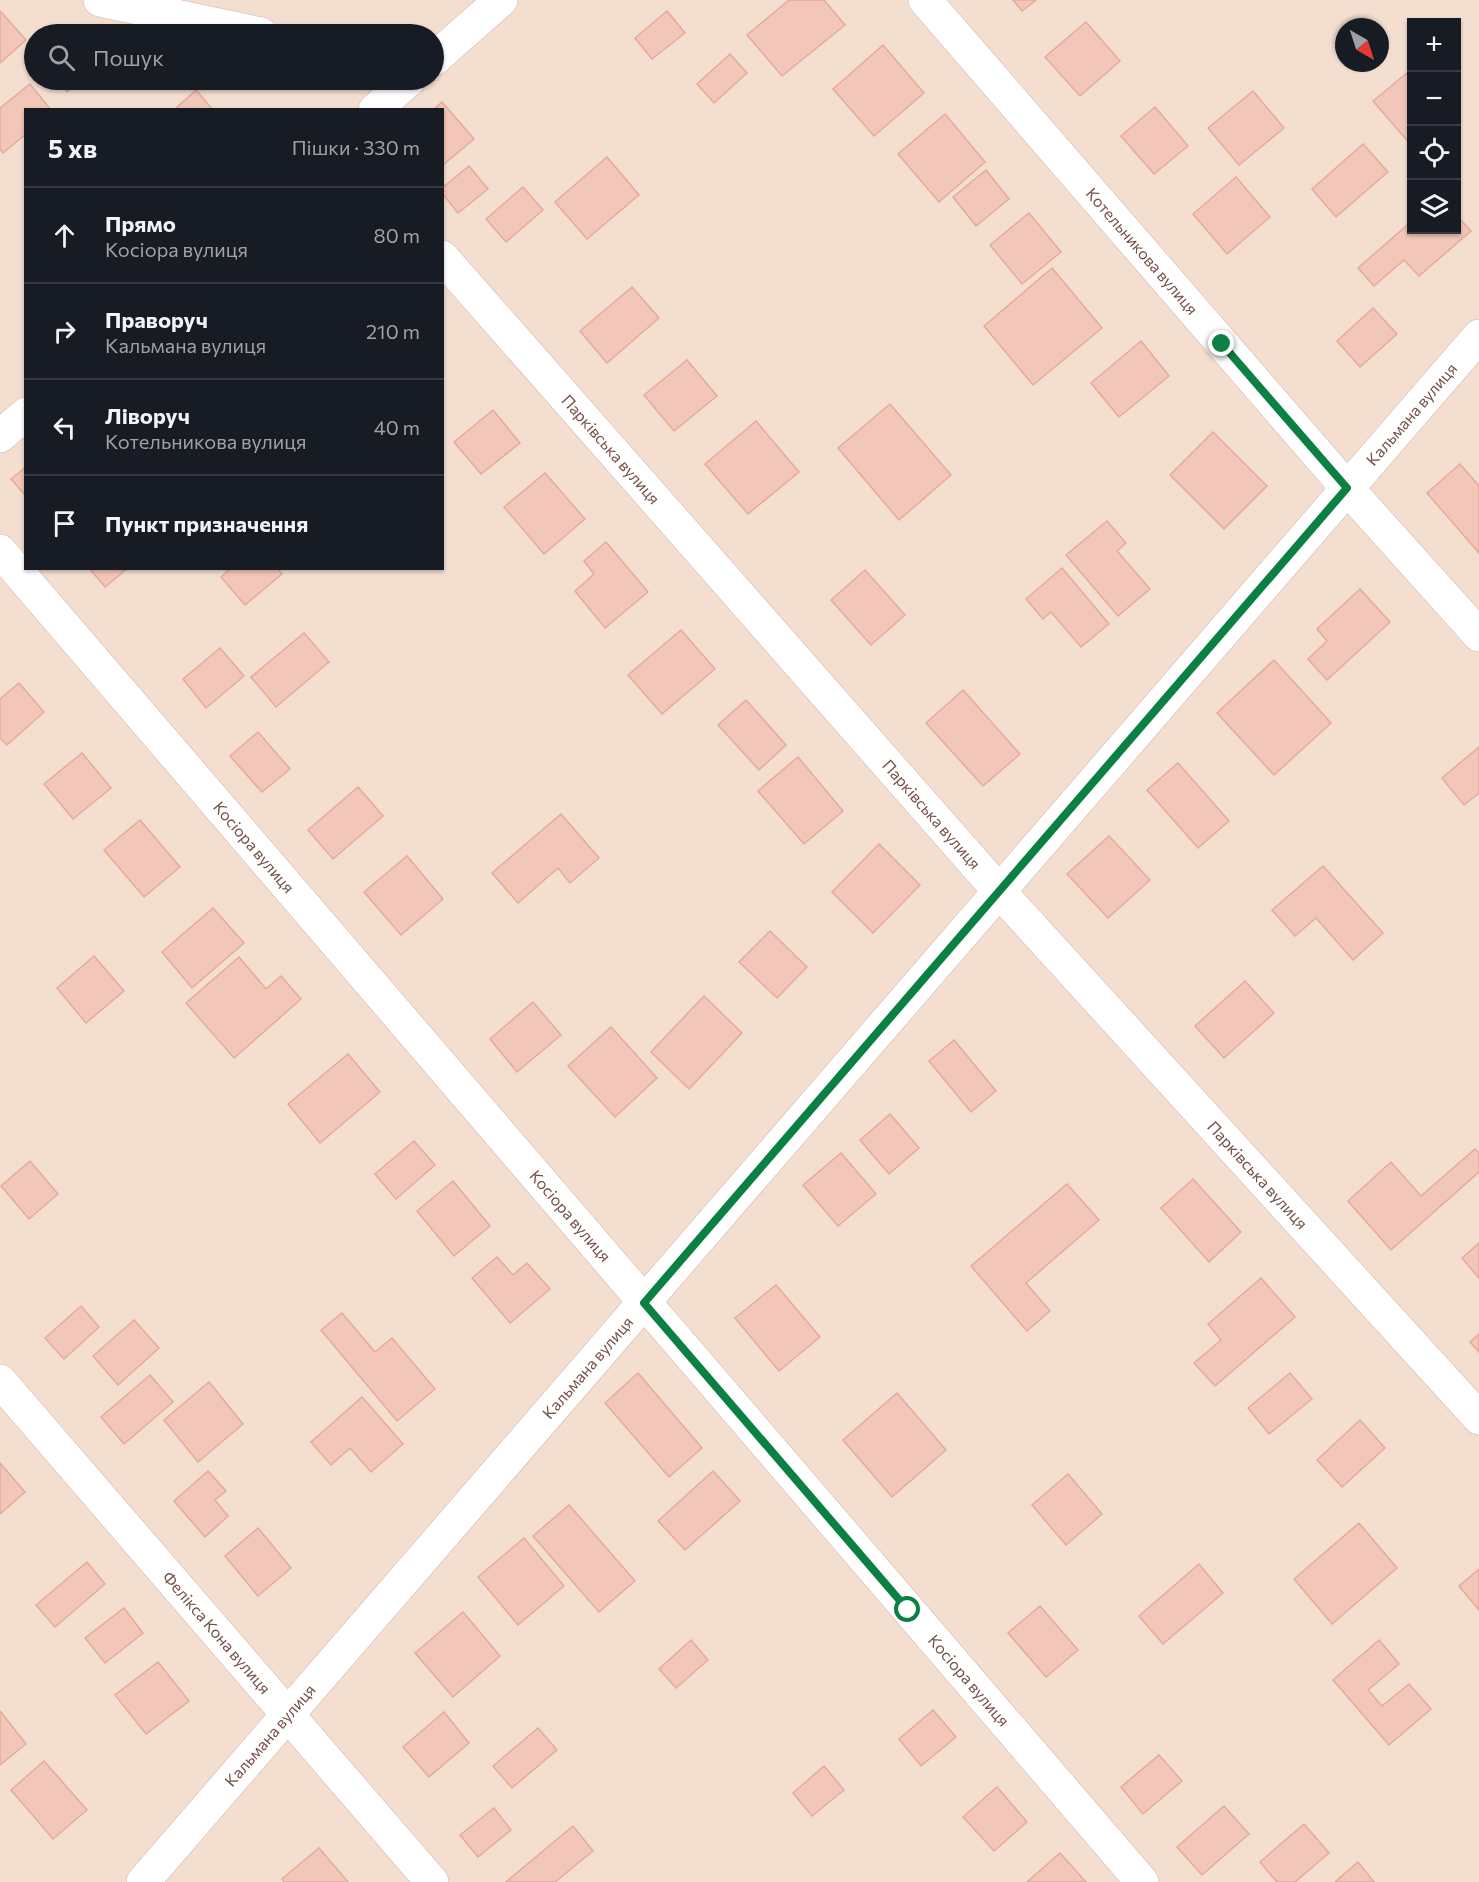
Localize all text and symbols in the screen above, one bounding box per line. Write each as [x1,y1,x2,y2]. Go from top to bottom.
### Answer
north arrow [1335,18,1389,72]
map controls [1407,18,1461,234]
button: + [1407,18,1461,72]
search box [24,24,444,90]
icon: search [45,41,78,74]
text: Пошук [93,44,164,71]
button: − [1407,72,1461,126]
button: locate [1407,126,1461,180]
text: 5 хв [48,132,97,163]
text: Пішки · 330 m [292,135,420,159]
button: layers [1407,180,1461,234]
street label: Котельникова вулиця [1083,184,1202,318]
text: Прямо [105,210,176,237]
icon: ahead [48,219,81,252]
text: 80 m [374,223,420,247]
text: Косіора вулиця [105,237,248,261]
text: Праворуч [105,306,208,333]
icon: right [48,315,81,348]
text: 210 m [366,319,420,343]
route end [1208,330,1234,356]
text: Кальмана вулиця [105,333,266,357]
street label: Кальмана вулиця [1362,359,1460,469]
street label: Парківська вулиця [558,390,664,508]
text: Ліворуч [105,402,190,429]
icon: left [48,411,81,444]
text: 40 m [374,415,420,439]
text: Котельникова вулиця [105,429,306,453]
icon: arrive [48,507,81,540]
text: Пункт призначення [105,510,308,537]
street label: Парківська вулиця [879,756,985,873]
street label: Косіора вулиця [210,797,299,896]
street label: Парківська вулиця [1204,1117,1312,1232]
street label: Косіора вулиця [526,1166,615,1265]
street label: Кальмана вулиця [538,1312,637,1422]
street label: Фелікса Кона вулиця [159,1567,275,1697]
route start [894,1596,920,1622]
street label: Косіора вулиця [925,1630,1014,1730]
street label: Кальмана вулиця [220,1680,319,1790]

